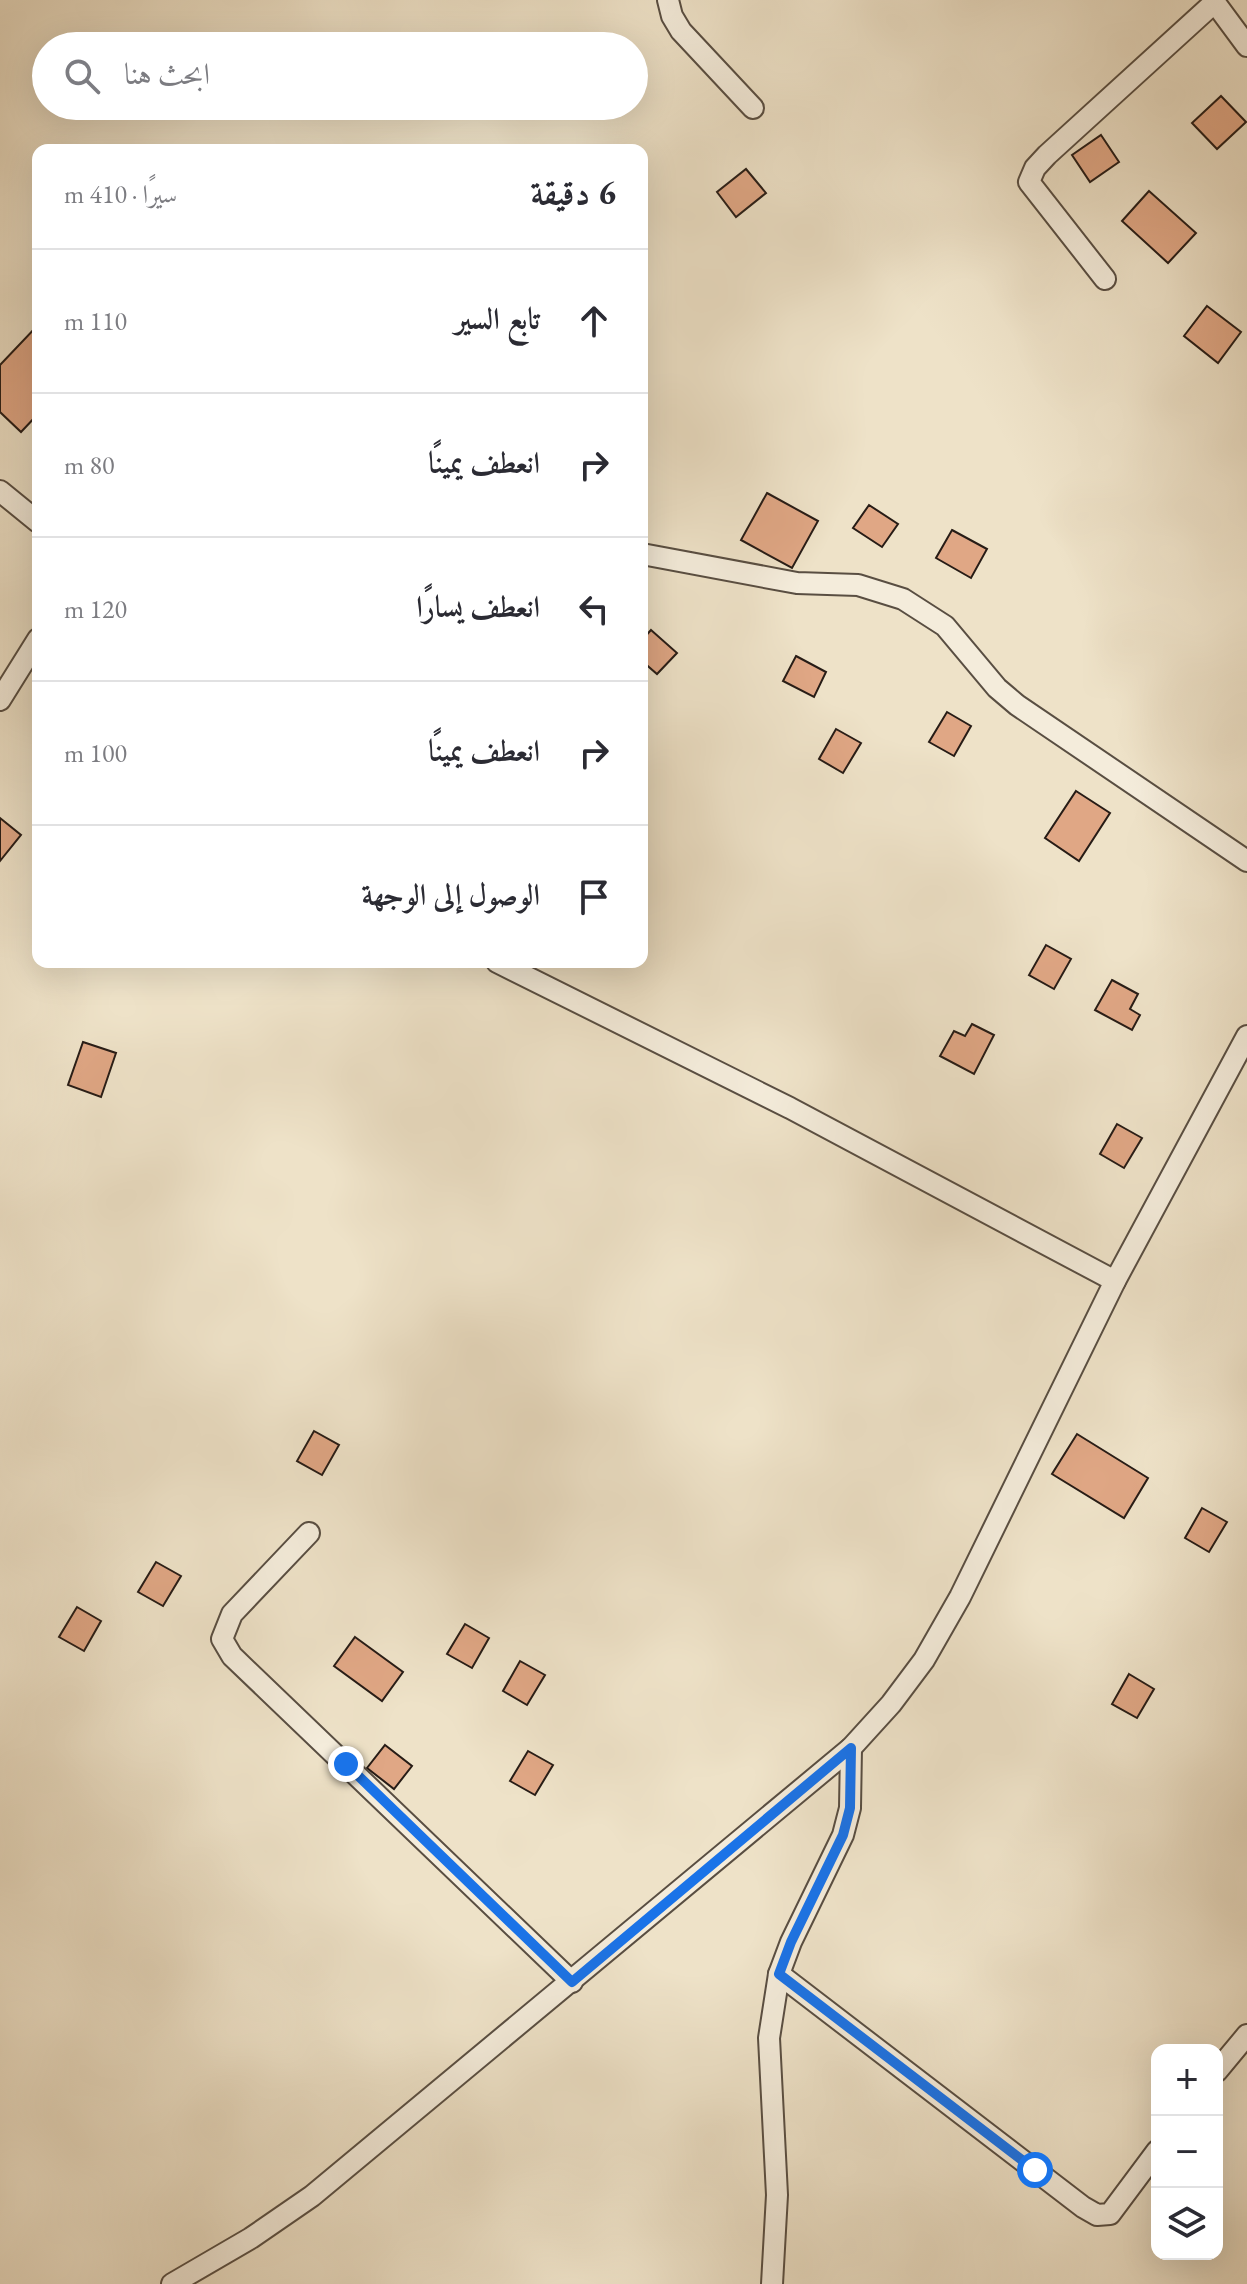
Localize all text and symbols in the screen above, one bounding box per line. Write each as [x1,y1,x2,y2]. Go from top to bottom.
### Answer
search box [32,32,648,120]
icon: search [60,54,104,98]
text: ابحث هنا [124,54,210,93]
text: 6 دقيقة [531,170,616,214]
text: سيرًا · 410 m [64,177,177,211]
text: تابع السير [455,299,540,338]
icon: ahead [572,299,616,343]
text: 110 m [64,304,127,338]
text: انعطف يمينًا [428,443,540,482]
icon: right [572,443,616,487]
text: 80 m [64,448,114,482]
text: انعطف يسارًا [416,587,540,626]
icon: left [572,587,616,631]
text: 120 m [64,592,127,626]
text: انعطف يمينًا [428,731,540,770]
icon: right [572,731,616,775]
text: 100 m [64,736,127,770]
text: الوصول إلى الوجهة [361,875,540,914]
icon: arrive [572,875,616,919]
route end [328,1746,364,1782]
map controls [1151,2044,1223,2260]
button: + [1151,2044,1223,2116]
button: − [1151,2116,1223,2188]
route start [1017,2152,1053,2188]
button: layers [1151,2188,1223,2260]

